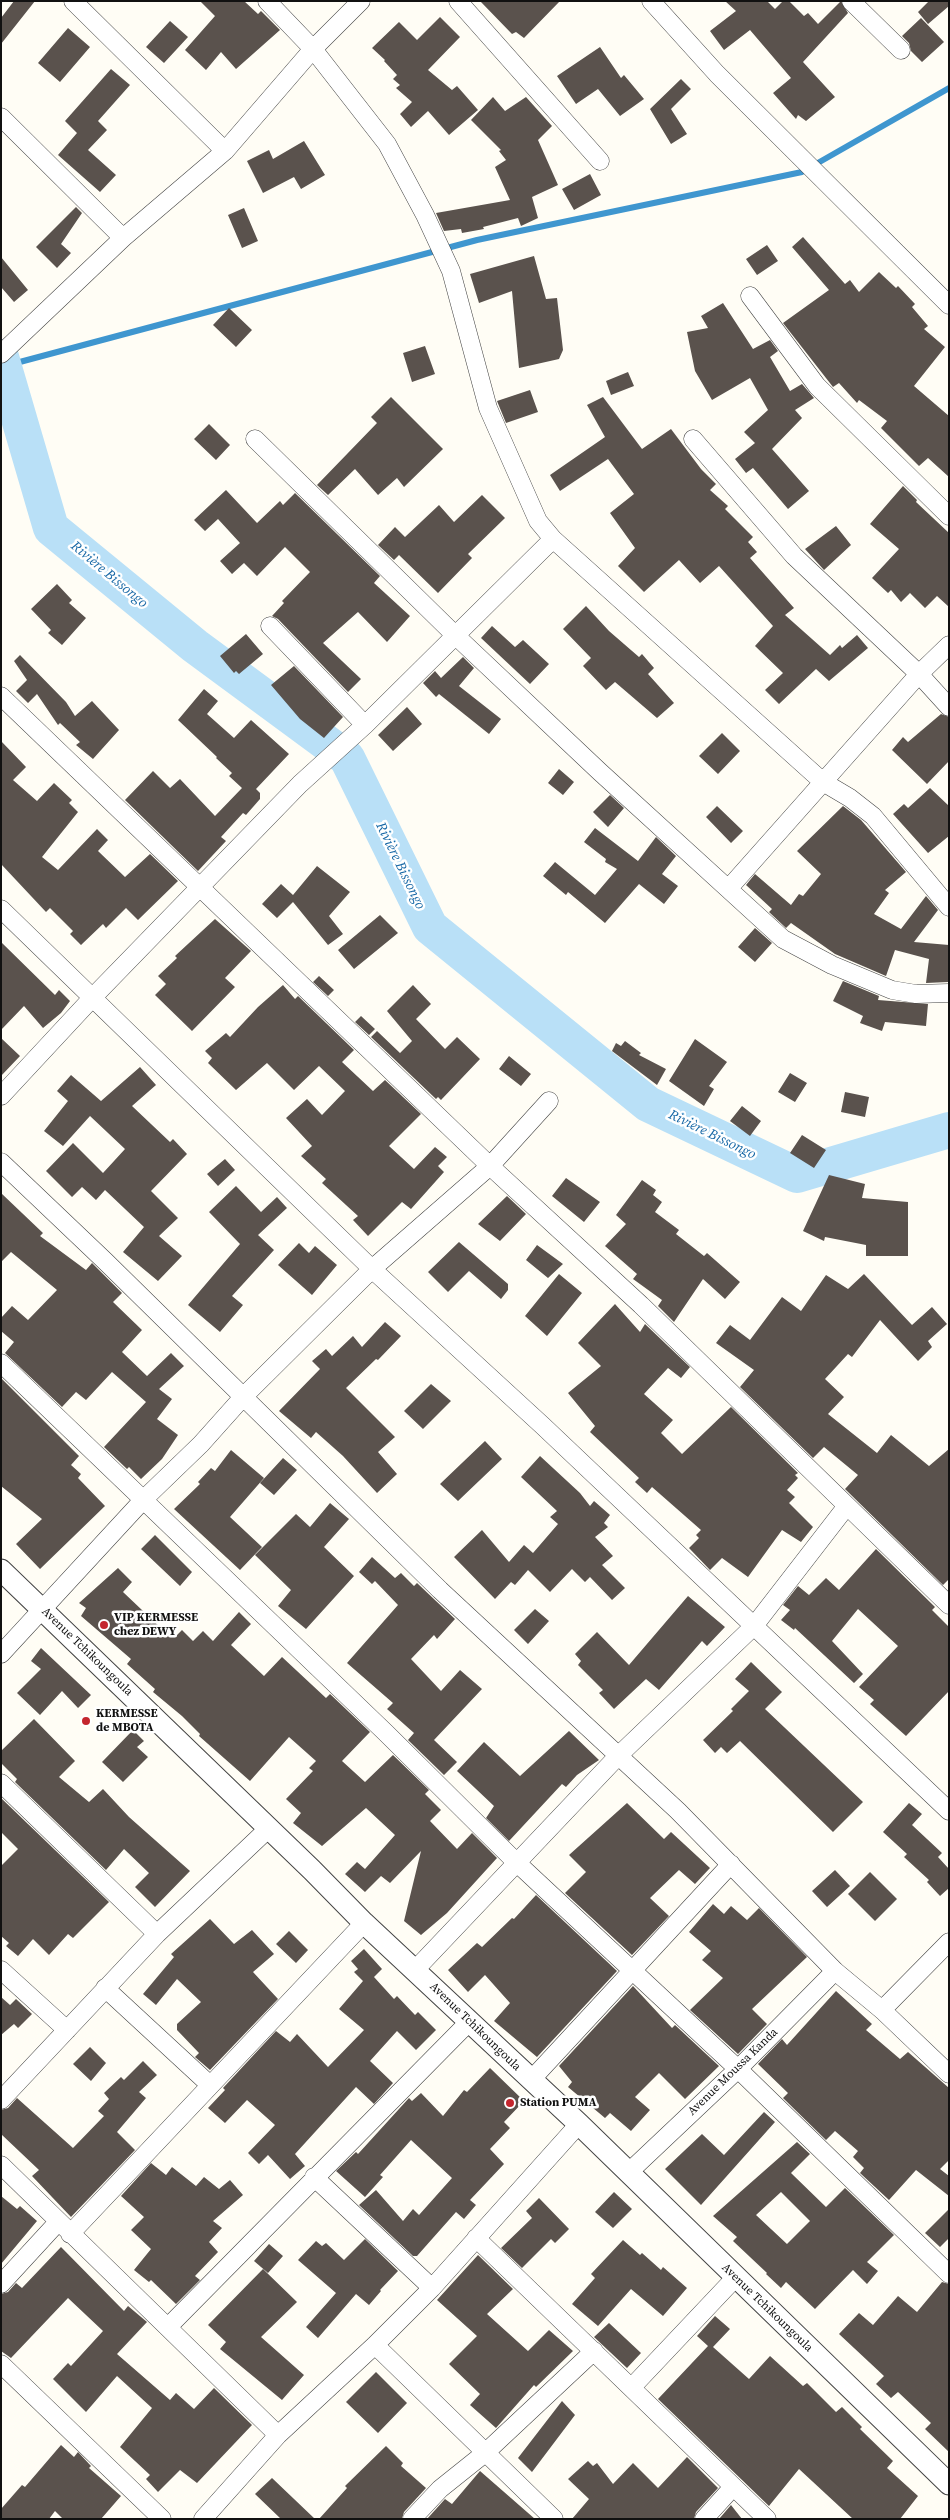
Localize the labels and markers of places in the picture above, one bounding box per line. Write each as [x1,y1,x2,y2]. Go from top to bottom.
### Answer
place label: VIP KERMESSE chez DEWY [114,1611,198,1639]
marker: VIP KERMESSE chez DEWY [98,1619,110,1631]
place label: KERMESSE de MBOTA [96,1707,158,1735]
marker: KERMESSE de MBOTA [80,1715,92,1727]
place label: Station PUMA [520,2096,597,2110]
marker: Station PUMA [504,2097,516,2109]

